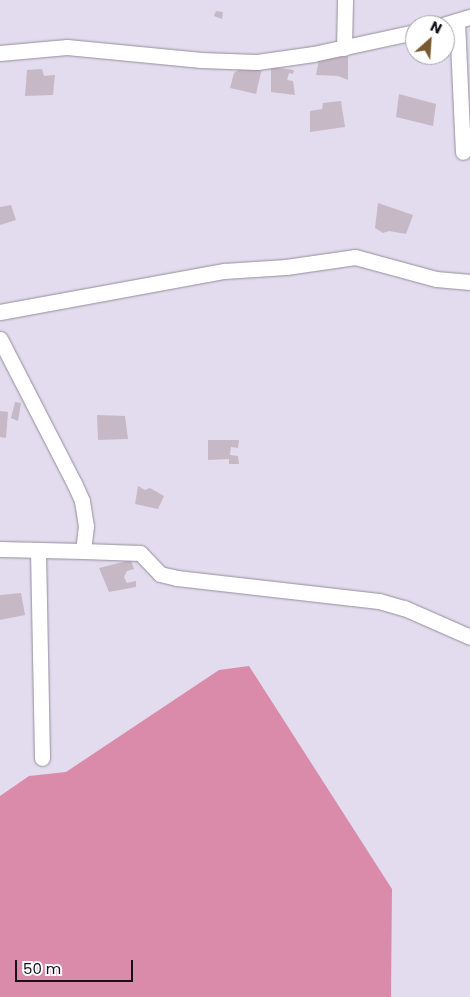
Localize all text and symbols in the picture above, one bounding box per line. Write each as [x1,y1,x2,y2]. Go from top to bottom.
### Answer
north arrow [405,15,455,65]
text: N [427,16,445,39]
scale bar [18,950,135,982]
text: 50 m [23,958,61,979]

